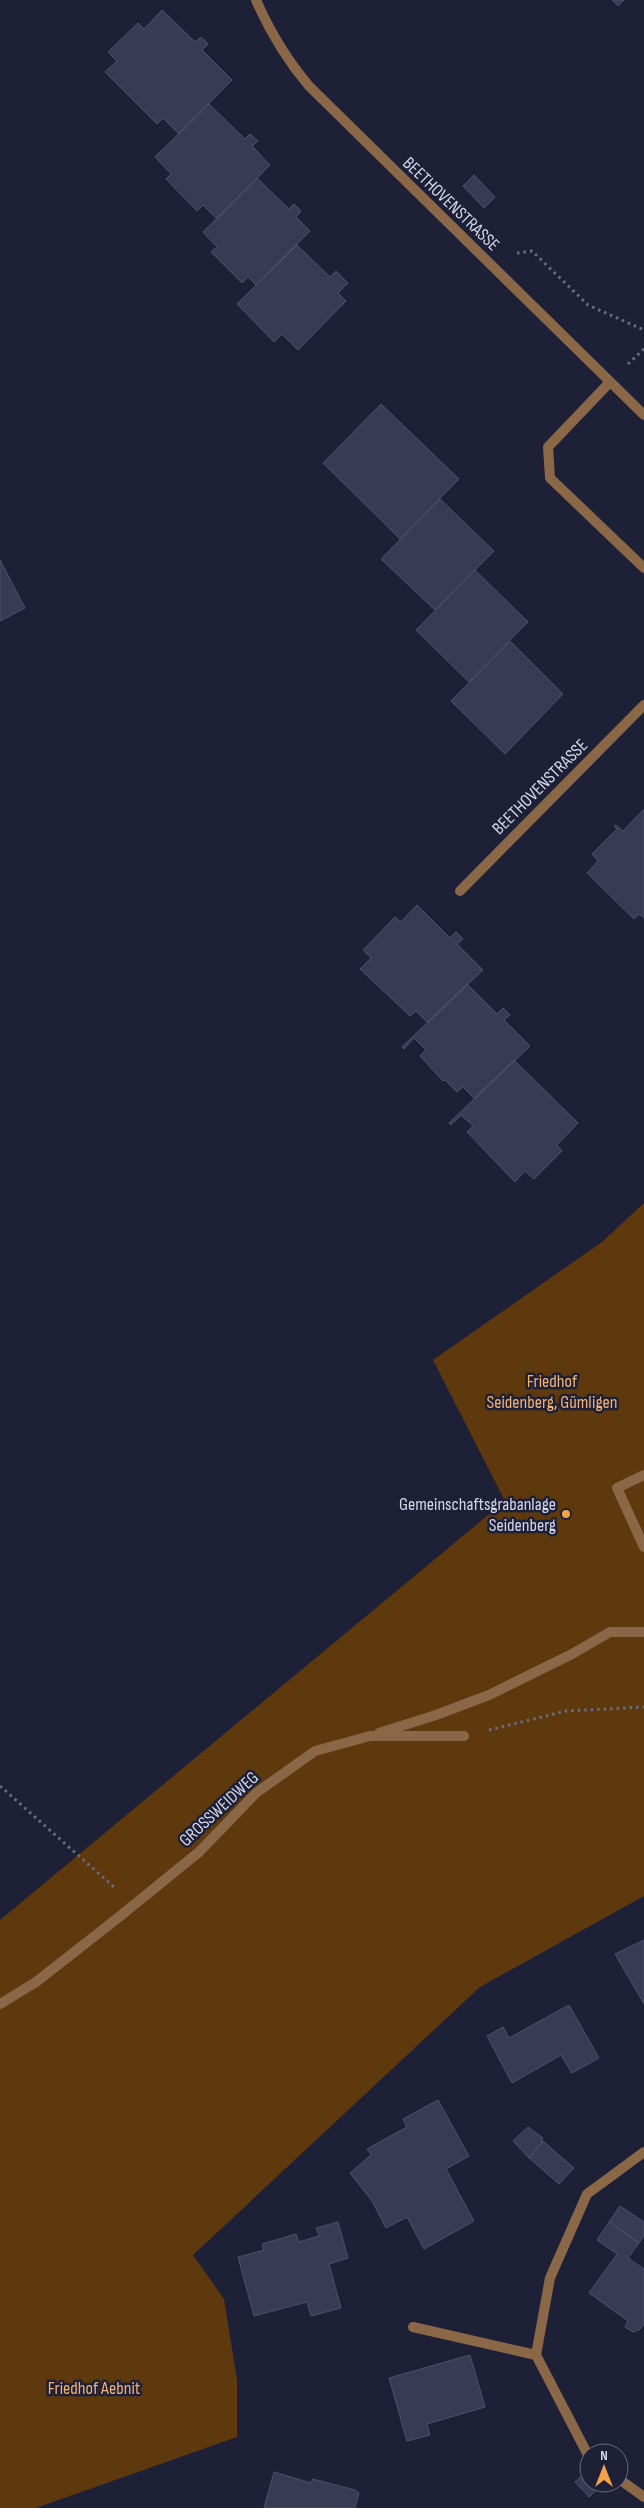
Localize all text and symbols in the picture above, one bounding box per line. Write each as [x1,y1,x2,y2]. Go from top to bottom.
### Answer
street label: BEETHOVENSTRASSE [398,153,504,255]
street label: BEETHOVENSTRASSE [488,735,592,839]
park label: Friedhof Seidenberg, Gümligen [487,1371,617,1413]
place label: Gemeinschaftsgrabanlage Seidenberg [399,1494,556,1536]
marker: Gemeinschaftsgrabanlage Seidenberg [560,1508,572,1520]
street label: GROSSWEIDWEG [175,1767,263,1851]
park label: Friedhof Aebnit [48,2378,141,2399]
north arrow [579,2443,629,2493]
text: N [600,2447,608,2464]

